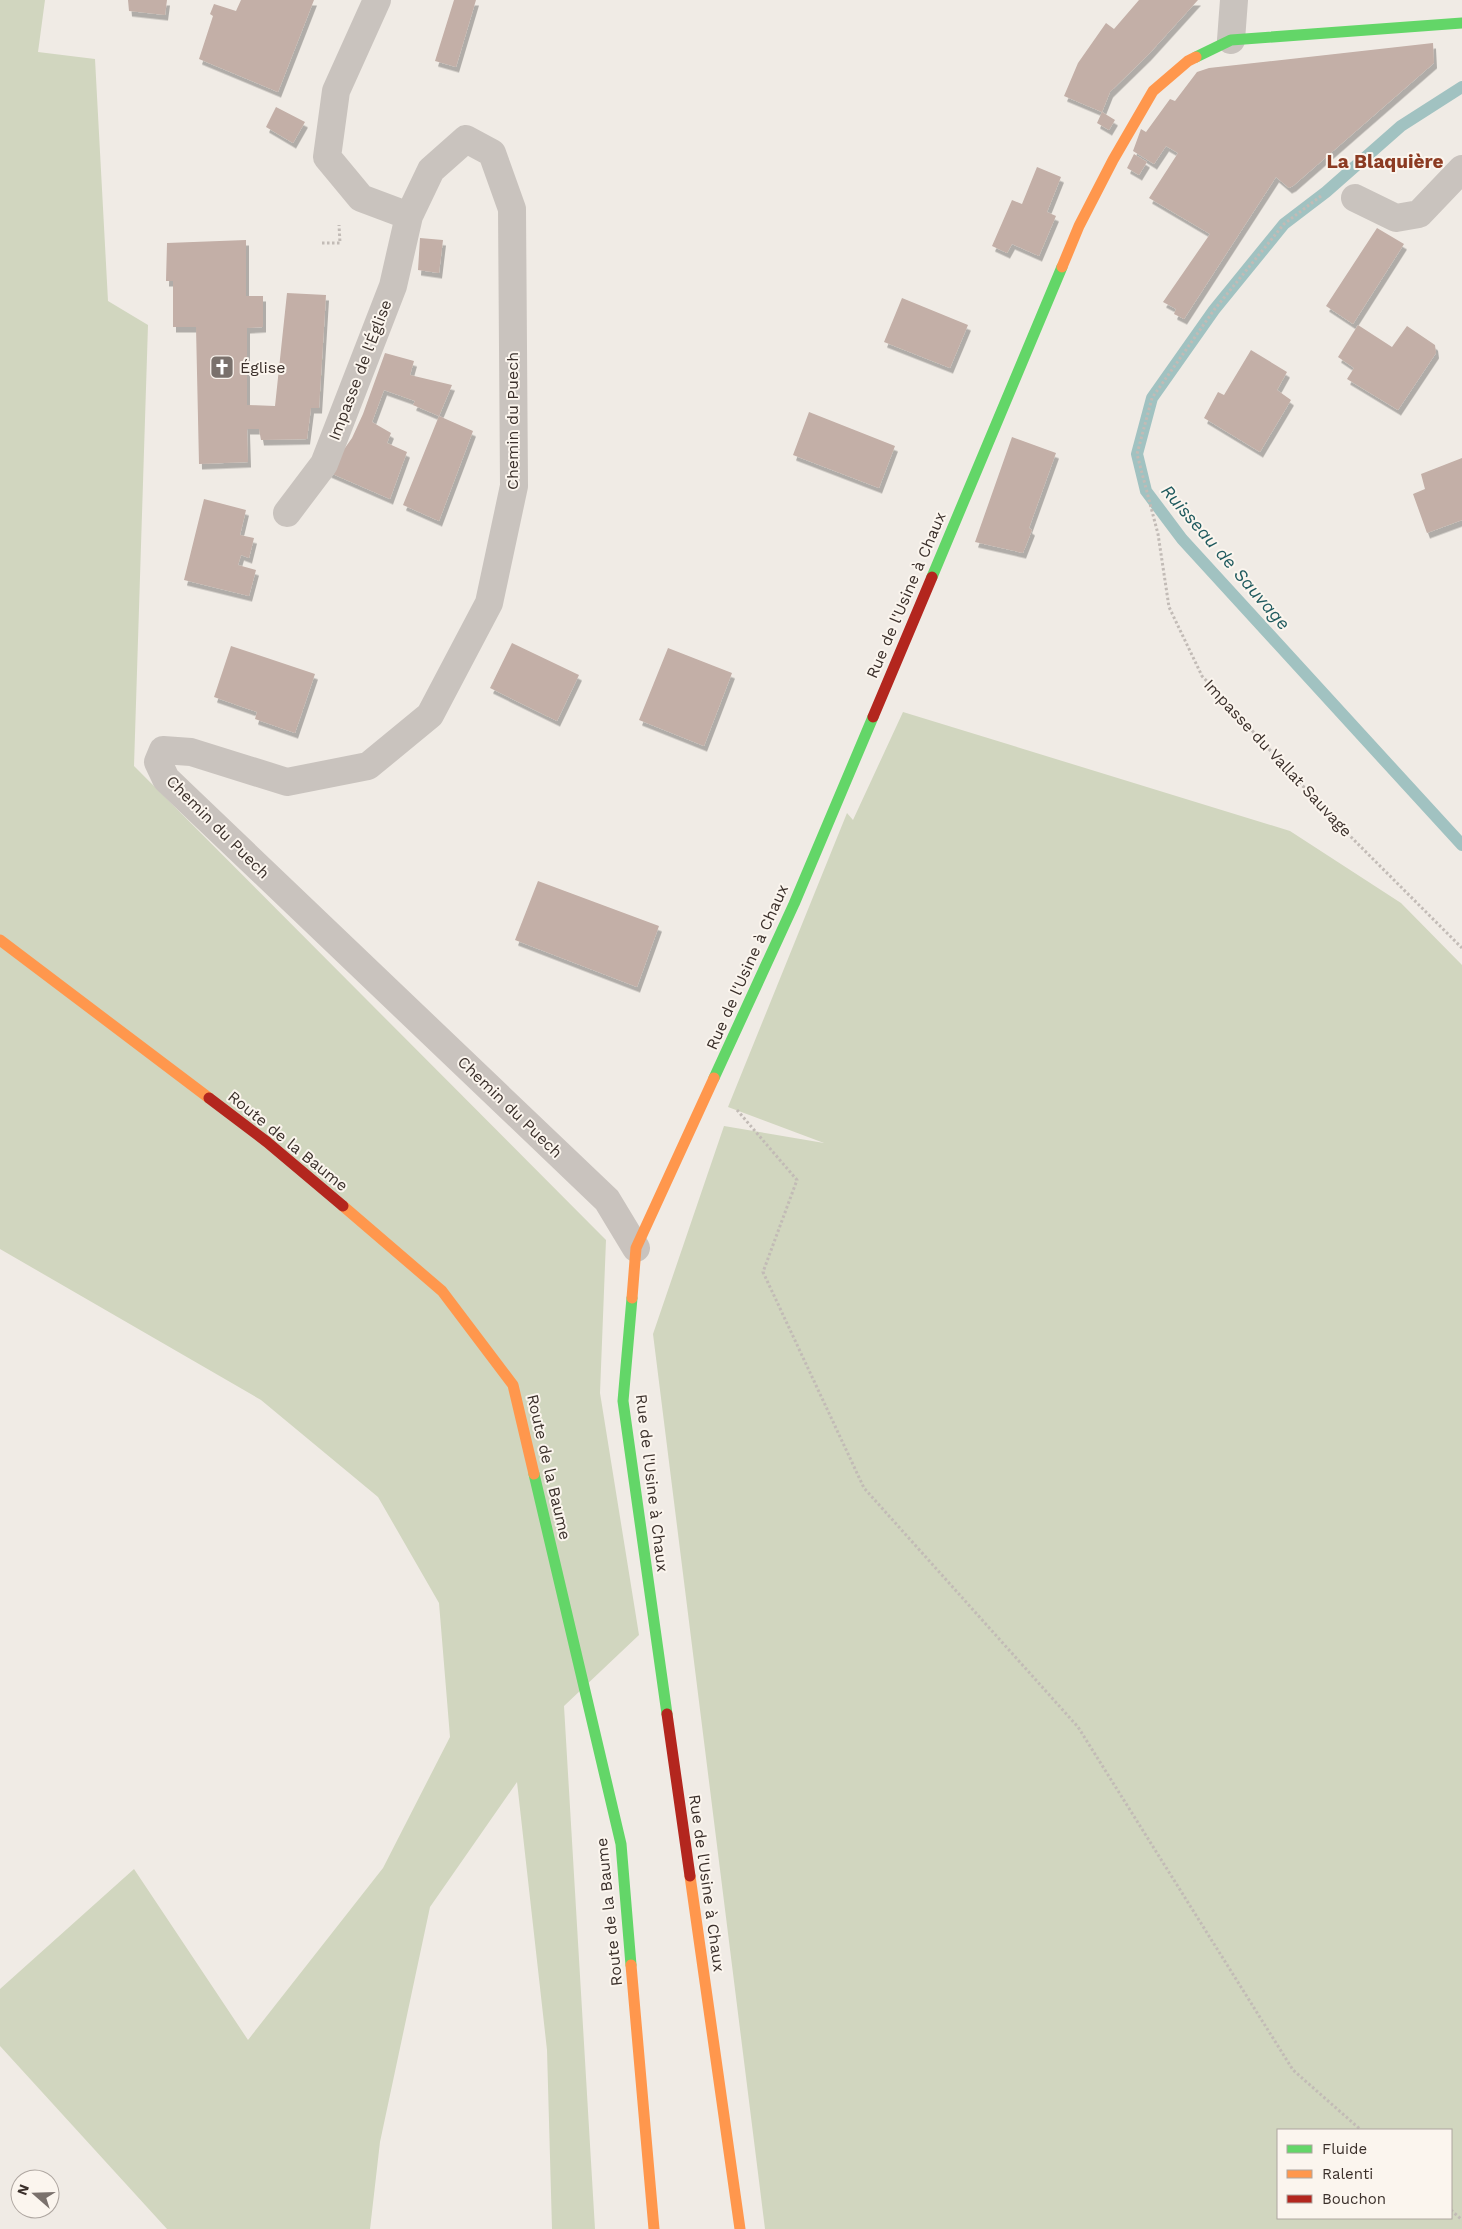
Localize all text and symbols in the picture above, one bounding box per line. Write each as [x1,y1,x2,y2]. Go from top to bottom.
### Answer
district label: La Blaquière [1326,150,1444,173]
street label: Impasse de l'Église [324,297,396,443]
street label: Chemin du Puech [503,352,522,490]
church icon: Église [209,354,235,380]
place label: Église [240,358,286,377]
water label: Ruisseau de Sauvage [1157,480,1295,634]
street label: Rue de l'Usine à Chaux [862,509,950,681]
street label: Impasse du Vallat Sauvage [1200,675,1356,841]
street label: Chemin du Puech [162,771,274,883]
street label: Rue de l'Usine à Chaux [702,881,792,1053]
street label: Chemin du Puech [454,1052,566,1162]
street label: Route de la Baume [224,1087,352,1195]
street label: Route de la Baume [523,1392,575,1542]
street label: Rue de l'Usine à Chaux [632,1393,672,1573]
street label: Rue de l'Usine à Chaux [685,1793,729,1973]
street label: Route de la Baume [592,1837,626,1987]
legend [1277,2129,1452,2219]
text: Fluide [1322,2140,1367,2158]
text: Ralenti [1322,2165,1373,2183]
north arrow [10,2169,60,2219]
text: N [13,2182,32,2197]
text: Bouchon [1322,2190,1386,2208]

